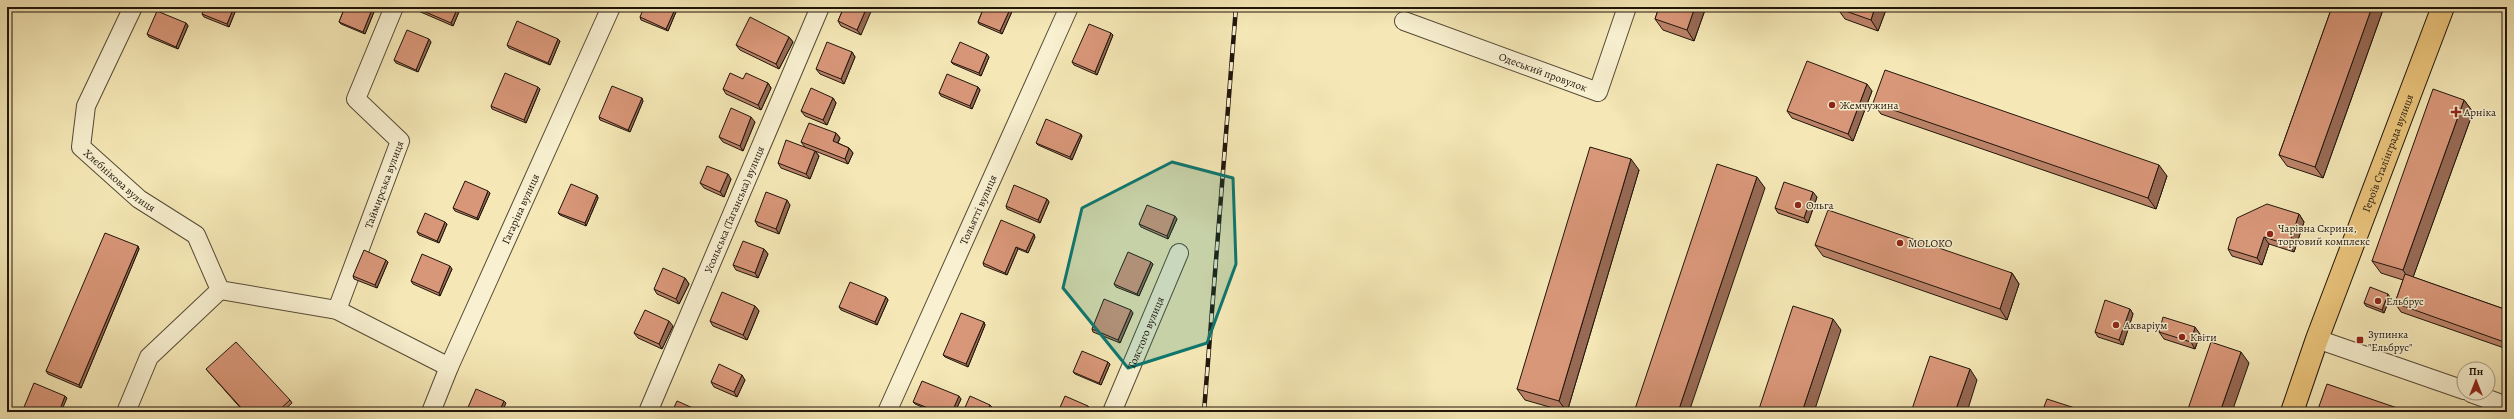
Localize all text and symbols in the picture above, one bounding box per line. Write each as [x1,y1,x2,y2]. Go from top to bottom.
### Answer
street label: Одеський провулок [1497,49,1590,95]
street label: Героїв Сталінграда вулиця [2358,92,2417,214]
place label: Жемчужина [1840,98,1899,113]
marker: Жемчужина [1827,100,1837,110]
place label: Арніка [2463,105,2497,120]
marker: Арніка [2451,107,2461,117]
street label: Таймирська вулиця [361,138,407,230]
street label: Усольська (Таганська) вулиця [700,144,768,275]
street label: Хлєбнікова вулиця [80,145,158,215]
street label: Гагаріна вулиця [498,171,543,246]
street label: Тольятті вулиця [956,172,1000,247]
place label: Ольга [1806,198,1834,213]
marker: Ольга [1793,200,1803,210]
place label: Чарівна Скриня, торговий комплекс [2278,221,2370,249]
marker: Чарівна Скриня, торговий комплекс [2265,229,2275,239]
place label: MOLOKO [1908,236,1953,251]
marker: MOLOKO [1895,238,1905,248]
street label: Толстого вулиця [1123,294,1167,371]
place label: Ельбрус [2386,294,2424,309]
marker: Ельбрус [2373,296,2383,306]
place label: Акваріум [2123,318,2167,333]
marker: Акваріум [2111,320,2121,330]
place label: Зупинка "Ельбрус" [2368,327,2412,355]
place label: Квіти [2190,330,2217,345]
marker: Квіти [2177,332,2187,342]
marker: Зупинка "Ельбрус" [2355,335,2365,345]
north arrow [2456,361,2496,401]
text: Пн [2469,364,2484,379]

